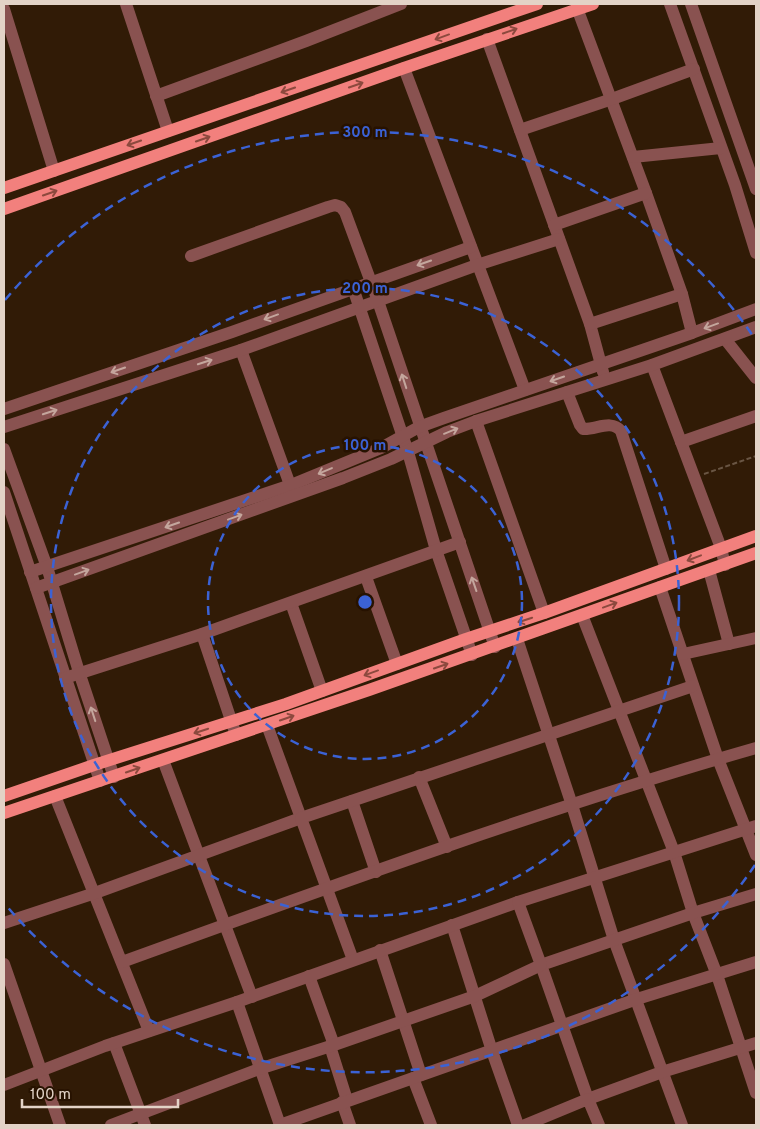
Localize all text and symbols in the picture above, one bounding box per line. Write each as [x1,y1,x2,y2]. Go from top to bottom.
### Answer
one-way arrow [502,26,518,36]
one-way arrow [434,33,450,42]
one-way arrow [348,80,364,89]
one-way arrow [281,86,296,95]
text: 300 m [342,124,388,143]
one-way arrow [195,134,210,143]
one-way arrow [127,139,143,148]
one-way arrow [41,188,57,197]
one-way arrow [417,259,433,268]
text: 200 m [342,280,388,299]
one-way arrow [264,313,280,322]
one-way arrow [704,322,719,331]
one-way arrow [196,356,212,366]
one-way arrow [111,366,126,375]
one-way arrow [399,373,408,389]
one-way arrow [550,375,565,384]
one-way arrow [42,407,57,416]
one-way arrow [443,425,458,435]
text: 100 m [344,437,386,456]
one-way arrow [318,467,333,476]
one-way arrow [227,512,243,522]
one-way arrow [165,521,180,530]
one-way arrow [687,554,702,563]
one-way arrow [74,567,89,576]
one-way arrow [469,577,478,592]
centre of rings [356,593,374,611]
one-way arrow [602,600,618,609]
one-way arrow [517,616,533,625]
one-way arrow [433,660,449,670]
one-way arrow [364,669,379,678]
one-way arrow [88,707,97,722]
one-way arrow [279,713,295,723]
one-way arrow [193,727,209,736]
one-way arrow [125,765,140,774]
scale bar [22,1076,179,1108]
text: 100 m [30,1086,71,1105]

